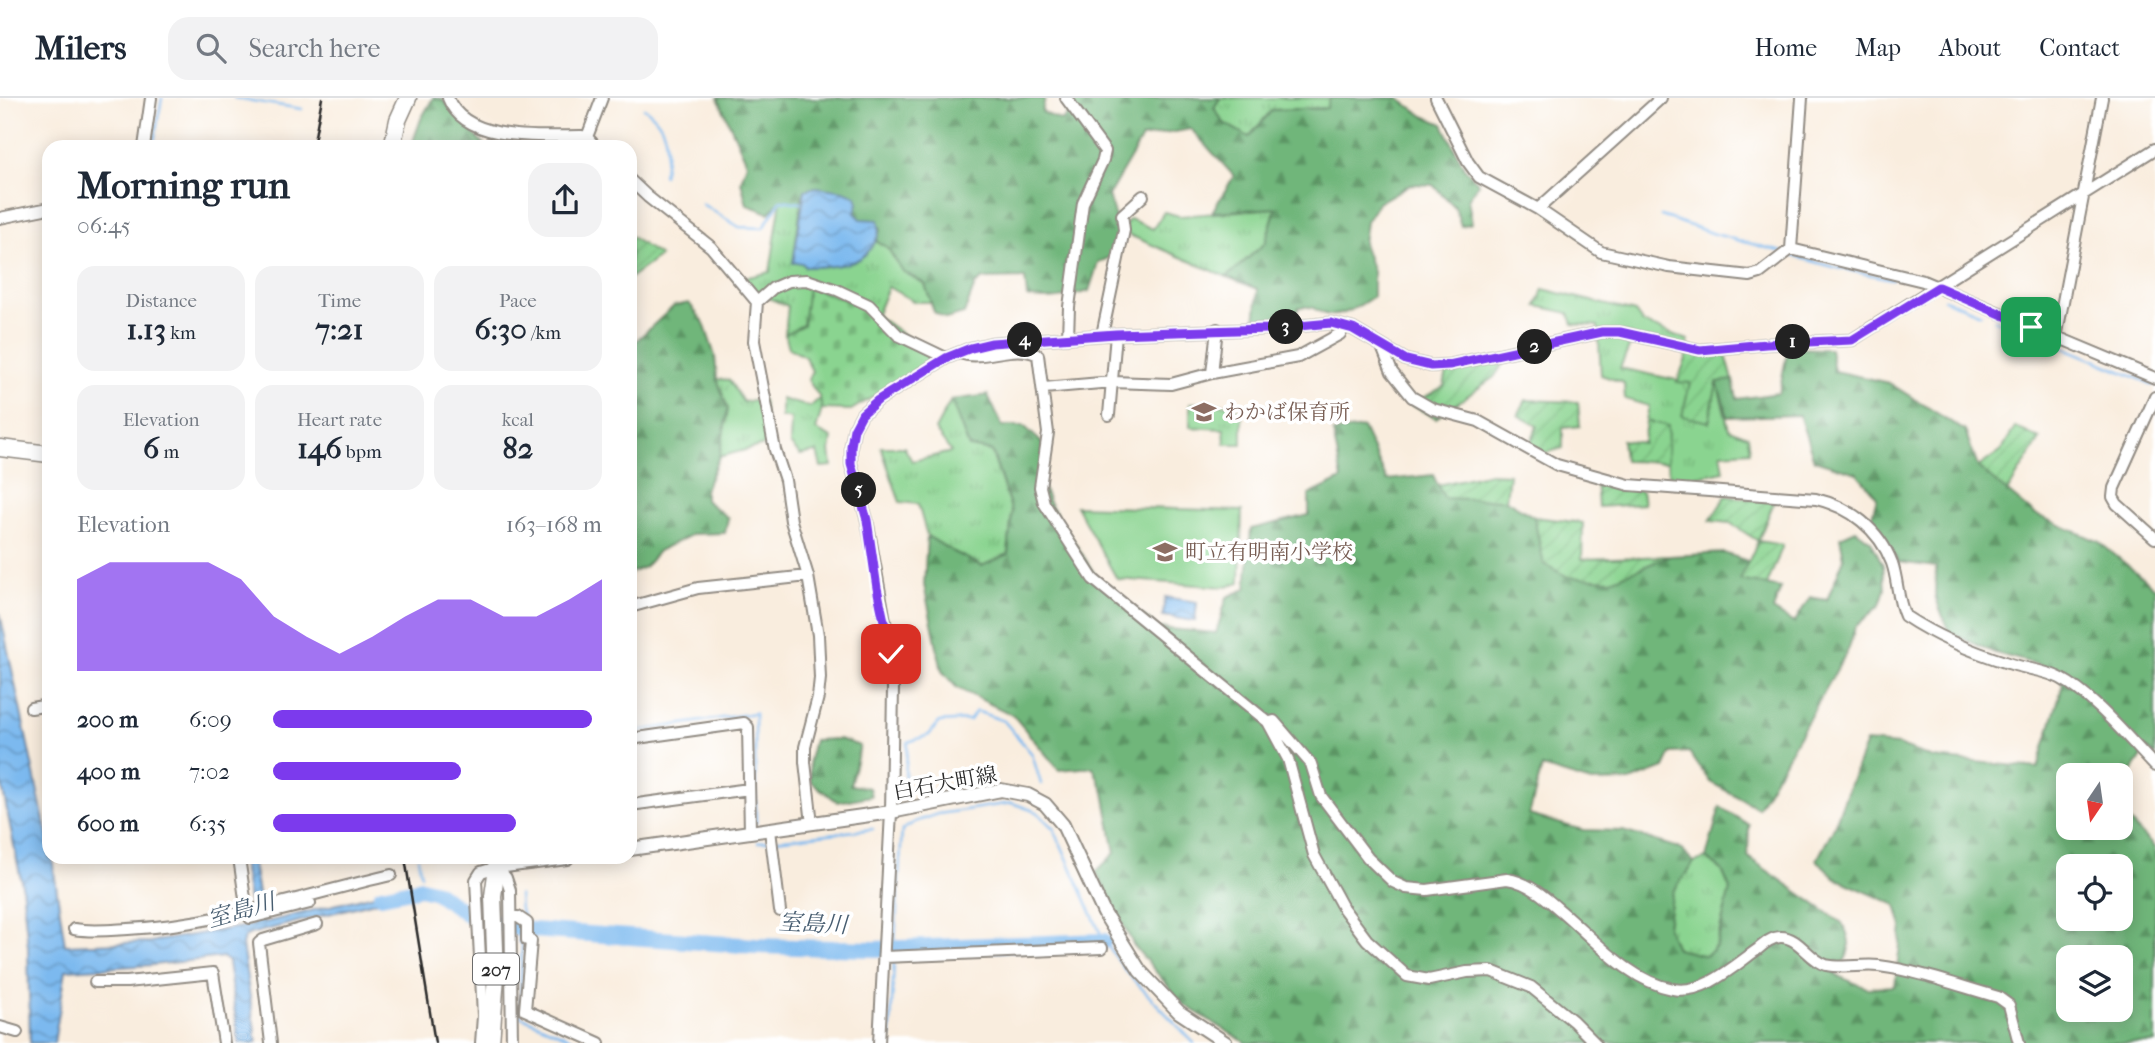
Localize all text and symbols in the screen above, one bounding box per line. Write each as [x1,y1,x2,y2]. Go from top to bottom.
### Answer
search box [168,17,658,80]
text: Milers [35,29,126,68]
icon: search [192,29,230,67]
text: Search here [248,33,380,64]
text: Home [1755,34,1817,62]
text: Map [1855,34,1901,62]
text: About [1939,34,2001,62]
text: Contact [2039,34,2120,62]
text: Morning run [77,163,290,208]
button: share [528,163,602,237]
text: 06:45 [77,212,131,239]
text: Distance [125,290,197,312]
text: Time [318,290,361,312]
text: Pace [499,290,537,312]
pin [2001,297,2061,357]
icon: arrive [2012,308,2050,346]
pin: 3 [1268,310,1304,344]
text: 1.13 [127,312,166,347]
text: 7:21 [316,312,363,347]
text: 6:30 [474,312,527,347]
text: 3 [1282,315,1289,337]
text: km [166,322,196,344]
text: /km [527,322,561,344]
pin: 4 [1007,322,1042,358]
pin: 1 [1776,324,1811,360]
text: 4 [1019,328,1030,350]
pin: 2 [1518,330,1552,364]
text: 1 [1789,330,1796,352]
text: 2 [1530,335,1539,357]
school or university icon: わかば保育所 [1190,398,1218,426]
place label: わかば保育所 [1224,400,1350,424]
text: Elevation [123,409,200,431]
text: Heart rate [297,409,382,431]
text: kcal [502,409,534,431]
text: 6 [143,431,159,466]
text: 146 [297,431,342,466]
text: 82 [503,431,533,466]
text: m [159,441,179,463]
text: bpm [342,441,382,463]
pin: 5 [842,472,876,508]
text: 5 [854,478,863,500]
text: Elevation [77,511,170,538]
text: 163–168 m [506,511,602,538]
school or university icon: 町立有明南小学校 [1151,538,1179,566]
place label: 町立有明南小学校 [1185,540,1353,564]
pin [861,624,921,684]
icon: check [872,635,910,673]
text: 200 m [77,706,138,733]
text: 6:09 [189,706,232,733]
text: 400 m [77,758,140,785]
text: 7:02 [189,758,230,785]
street label: 白石大町線 [891,762,999,804]
north arrow [2056,763,2133,840]
map controls [2056,763,2133,1022]
text: 600 m [77,810,139,837]
text: 6:35 [189,810,226,837]
button: locate [2056,854,2133,931]
water label: 室島川 [204,887,281,933]
water label: 室島川 [778,908,851,939]
button: layers [2056,945,2133,1022]
road number: 207 [473,954,519,984]

